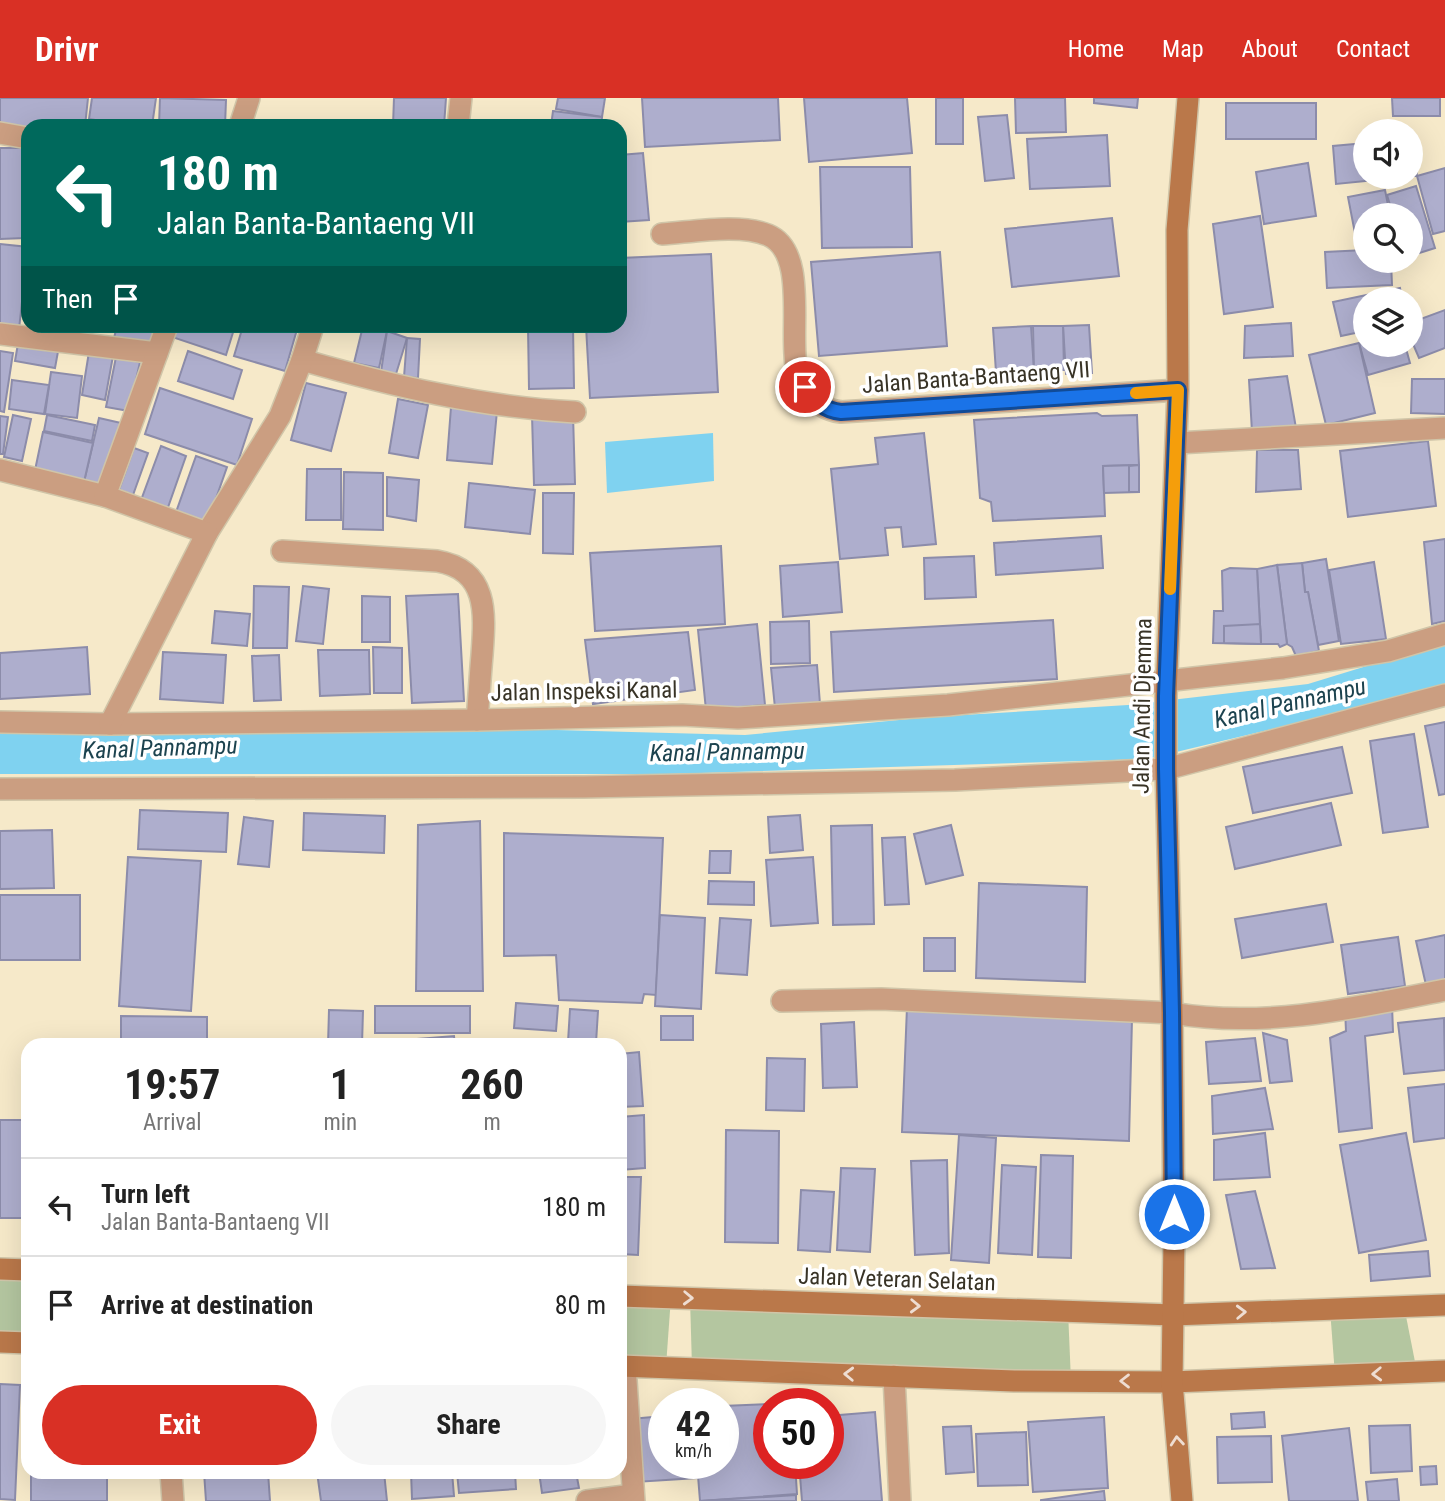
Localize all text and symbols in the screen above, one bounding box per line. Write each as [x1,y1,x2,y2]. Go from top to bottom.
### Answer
text: Drivr [35,30,99,69]
text: Home [1068,35,1124,63]
text: Map [1162,35,1204,63]
text: About [1242,35,1298,63]
text: Contact [1336,35,1410,63]
map controls [1353,119,1423,357]
button: sound [1353,119,1423,189]
text: 180 m [157,145,279,202]
icon: left [42,147,133,238]
button: search [1353,203,1423,273]
text: Jalan Banta-Bantaeng VII [157,204,475,242]
icon: arrive [107,280,145,318]
text: Then [42,284,93,314]
button: layers [1353,287,1423,357]
street label: Jalan Banta-Bantaeng VII [861,356,1091,399]
pin [775,357,835,417]
icon: arrive [786,368,824,406]
street label: Jalan Andi Djemma [1127,618,1158,794]
water label: Kanal Pannampu [1211,672,1369,734]
street label: Jalan Inspeksi Kanal [490,676,678,707]
water label: Kanal Pannampu [82,731,238,765]
water label: Kanal Pannampu [649,737,805,767]
text: 19:57 [124,1060,220,1109]
text: 1 [330,1060,351,1109]
text: 260 [460,1060,524,1109]
text: Arrival [143,1109,201,1136]
text: min [323,1109,357,1136]
text: m [483,1109,501,1136]
position arrow [1137,1177,1211,1251]
text: Turn left [101,1179,190,1209]
icon: left [42,1188,80,1226]
text: 180 m [542,1192,606,1222]
text: Jalan Banta-Bantaeng VII [101,1209,330,1236]
street label: Jalan Veteran Selatan [798,1263,996,1296]
icon: arrive [42,1286,80,1324]
text: Arrive at destination [101,1290,313,1320]
text: 80 m [555,1290,606,1320]
one-way arrow [682,1291,693,1306]
one-way arrow [910,1298,921,1313]
one-way arrow [1236,1305,1247,1320]
one-way arrow [843,1366,854,1381]
one-way arrow [1371,1366,1382,1381]
one-way arrow [1119,1373,1130,1389]
button: Exit [42,1385,317,1465]
button: Share [331,1385,606,1465]
speed limit sign: 50 [753,1388,844,1479]
text: 42 [676,1404,711,1445]
one-way arrow [1170,1435,1185,1446]
text: km/h [675,1440,712,1461]

